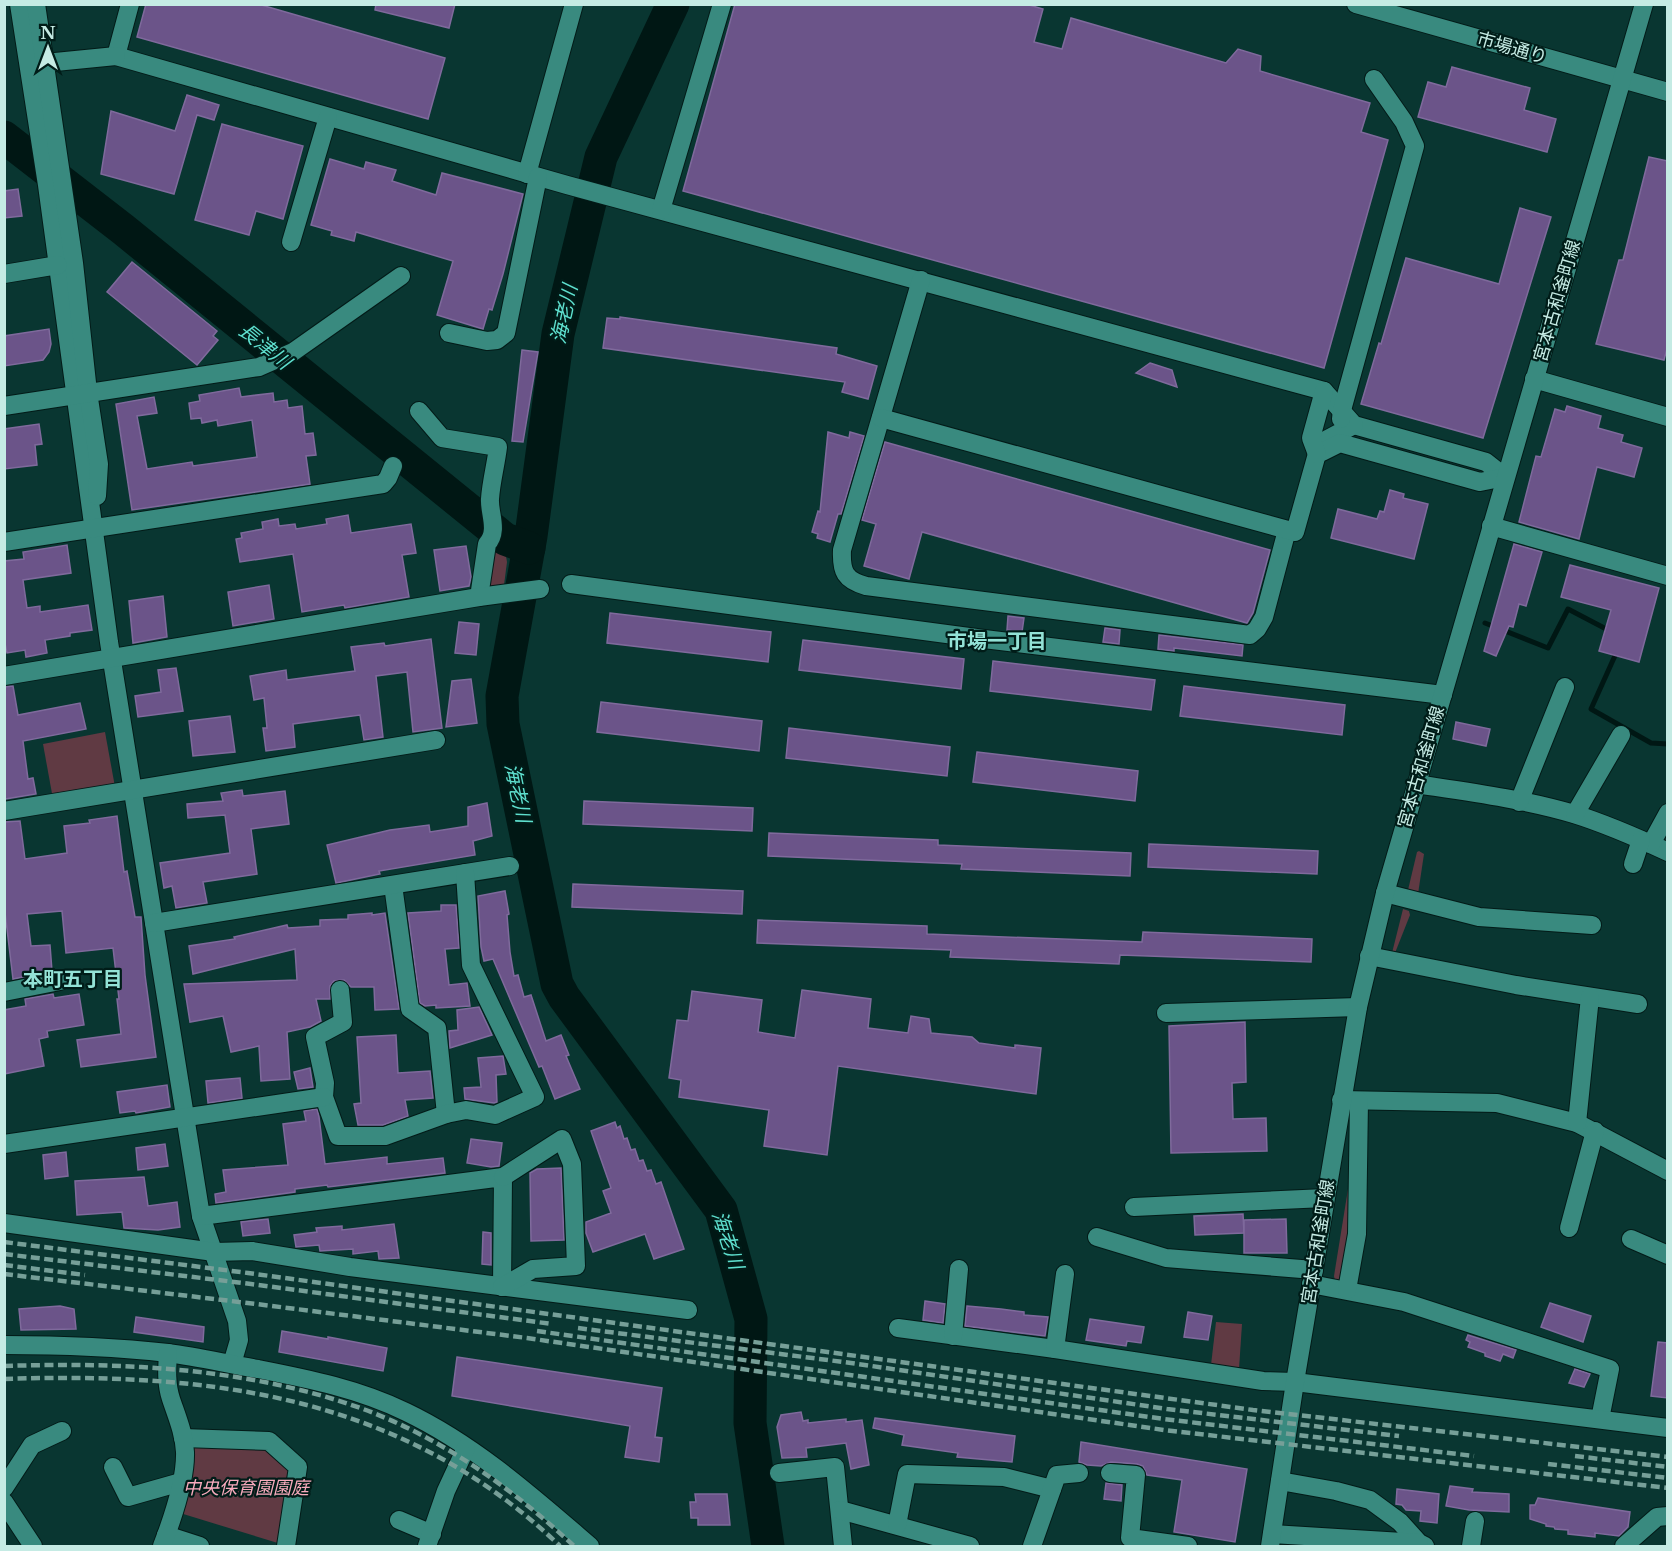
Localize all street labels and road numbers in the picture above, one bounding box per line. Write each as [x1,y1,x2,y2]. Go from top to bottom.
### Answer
street label: 市場通り [1474,28,1550,68]
street label: 宮本古和釜町線 [1529,237,1585,365]
street label: 宮本古和釜町線 [1393,703,1449,831]
street label: 宮本古和釜町線 [1297,1178,1339,1306]

